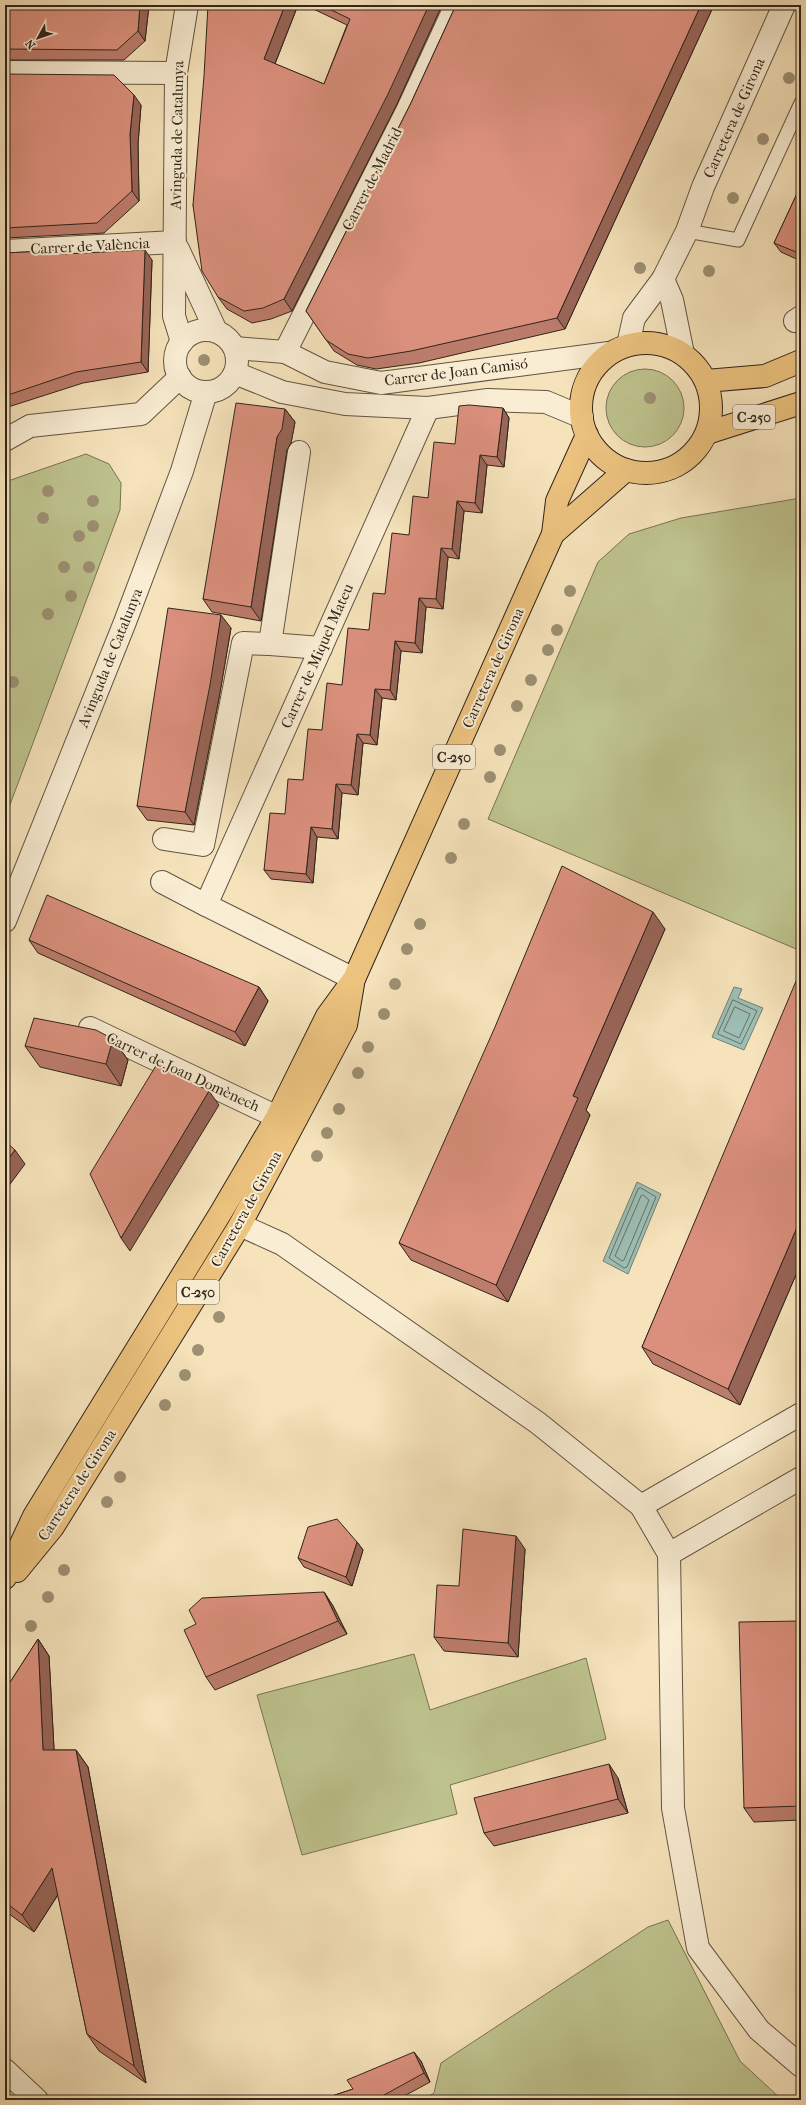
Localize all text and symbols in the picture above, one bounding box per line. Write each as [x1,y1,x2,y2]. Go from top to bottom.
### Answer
north arrow [18,18,58,58]
text: N [23,36,38,51]
street label: Carretera de Girona [699,54,769,181]
street label: Avinguda de Catalunya [167,59,187,211]
street label: Carrer de Madrid [338,124,406,234]
street label: Carrer de València [30,234,151,258]
street label: Carrer de Joan Camisó [383,354,529,390]
road number: C-250 [733,405,775,429]
street label: Carrer de Miquel Mateu [277,580,357,731]
street label: Avinguda de Catalunya [73,585,147,731]
street label: Carretera de Girona [458,604,528,731]
road number: C-250 [433,745,475,769]
street label: Carrer de Joan Domènech [103,1029,263,1116]
street label: Carretera de Girona [207,1147,286,1270]
road number: C-250 [177,1280,219,1304]
street label: Carretera de Girona [34,1425,120,1544]

